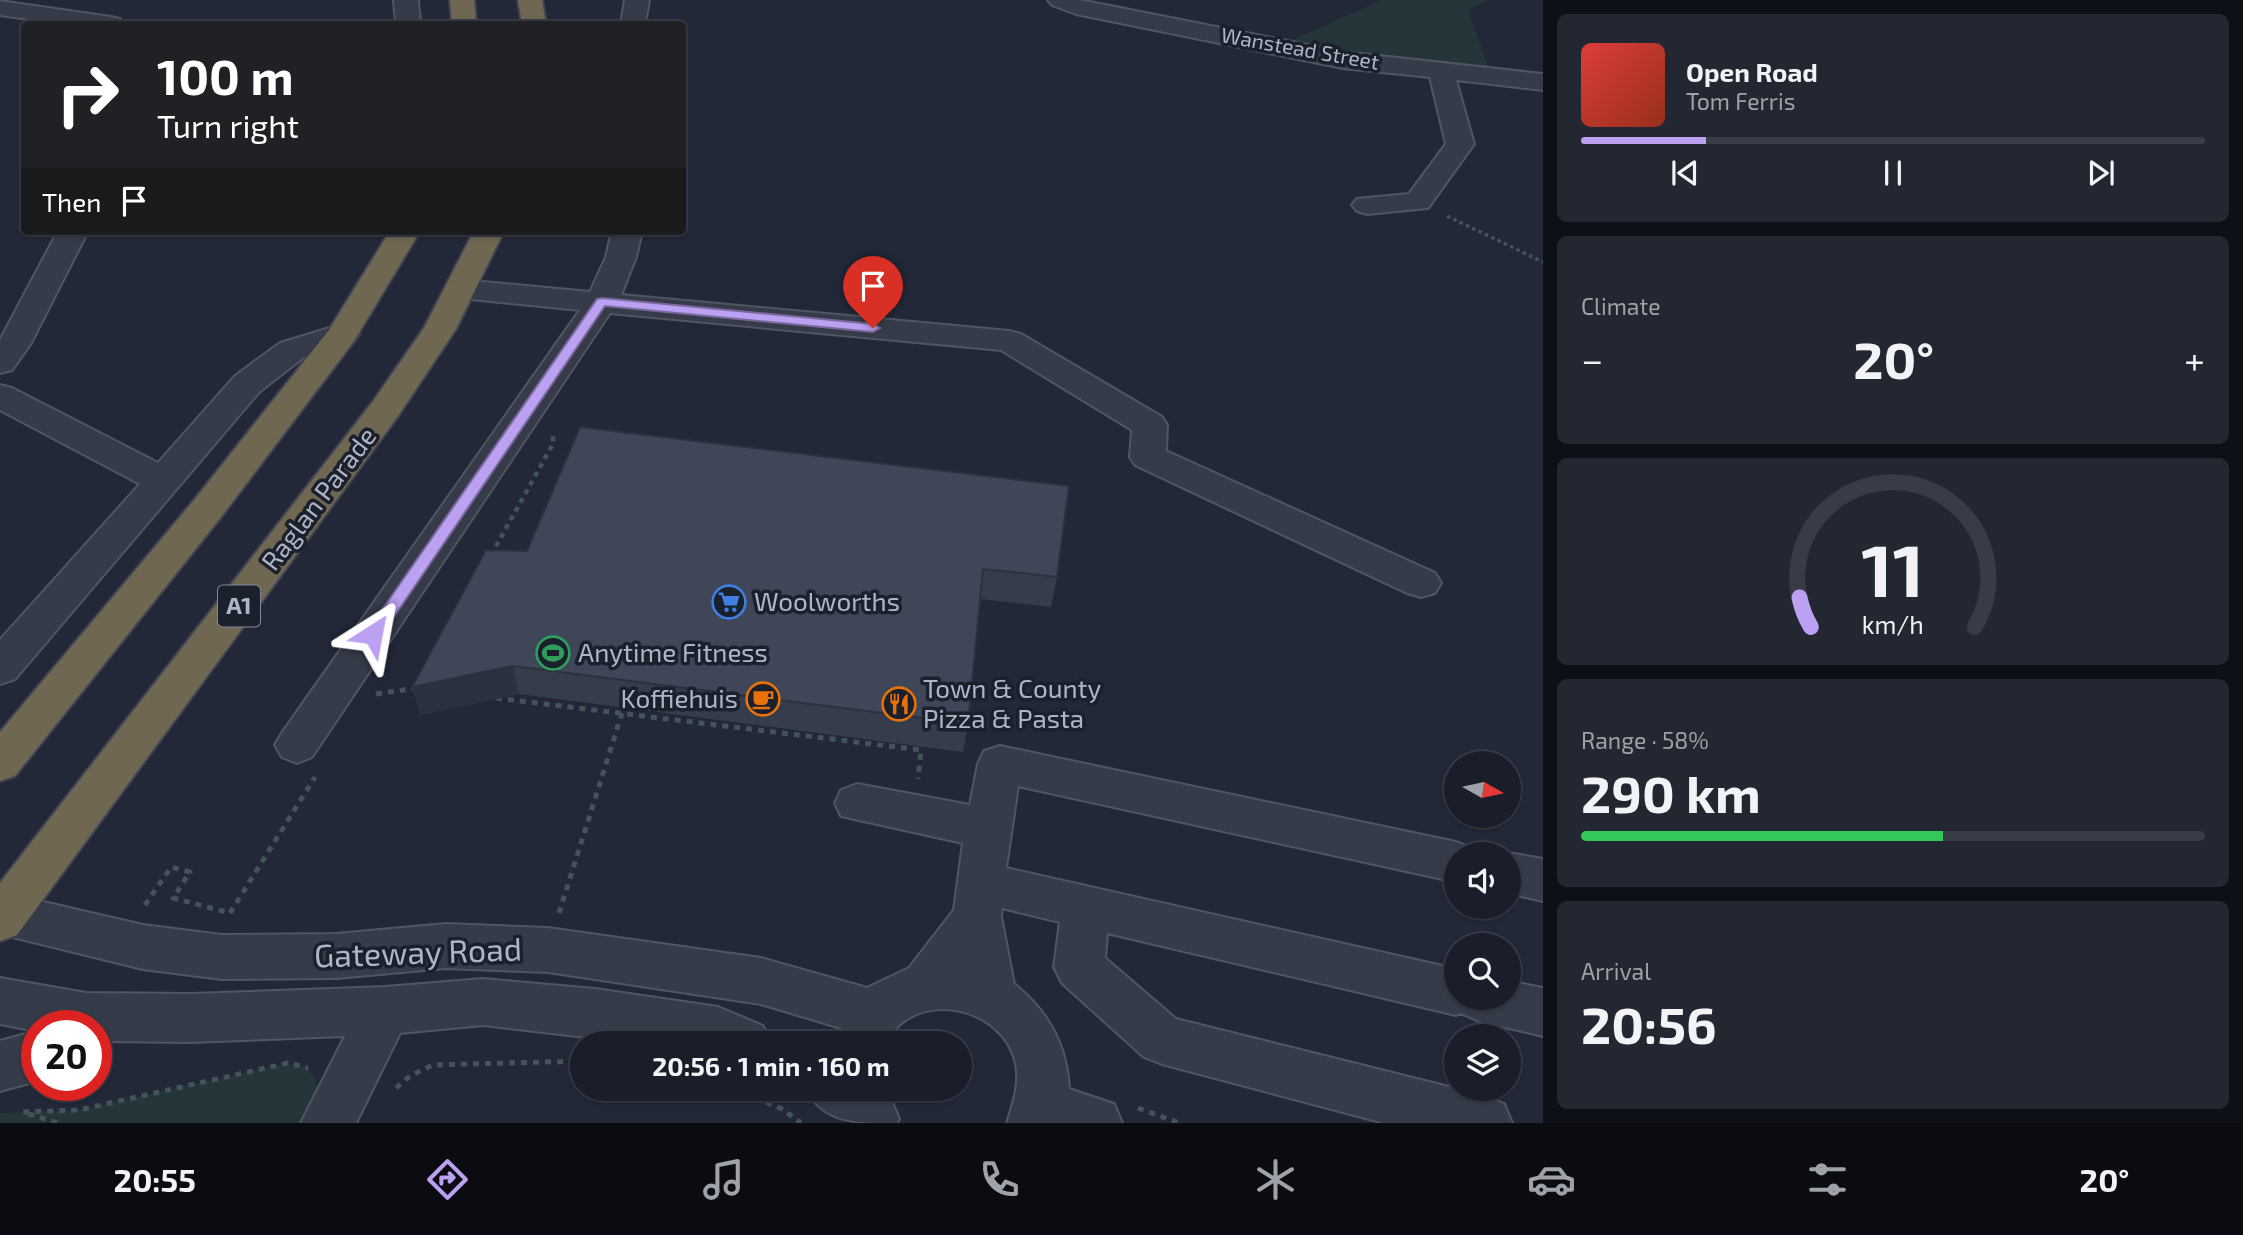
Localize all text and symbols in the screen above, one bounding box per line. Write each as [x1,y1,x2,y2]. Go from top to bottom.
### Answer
street label: Wanstead Street [1219,21,1381,74]
text: 100 m [157,46,294,105]
icon: right [42,49,133,140]
text: Open Road [1686,56,1818,87]
text: Tom Ferris [1686,87,1795,115]
text: Turn right [157,106,299,144]
icon: previous [1666,154,1704,192]
icon: pause [1874,154,1912,192]
icon: next [2082,154,2120,192]
icon: arrive [115,182,153,220]
text: Then [42,186,101,217]
pin [843,256,903,328]
icon: arrive [854,267,892,305]
text: Climate [1581,292,1661,320]
text: 20° [1853,327,1934,389]
text: − [1581,336,1603,382]
text: + [2184,336,2205,382]
street label: Raglan Parade [254,421,382,576]
text: 11 [1862,525,1924,613]
supermarket icon: Woolworths [710,583,748,621]
place label: Woolworths [754,585,900,616]
road number: A1 [218,586,260,626]
position arrow [336,597,410,671]
text: km/h [1862,609,1924,639]
sports icon: Anytime Fitness [534,634,572,672]
place label: Anytime Fitness [578,636,768,667]
place label: Town & County Pizza & Pasta [923,672,1102,733]
cafe icon: Koffiehuis [744,680,782,718]
place label: Koffiehuis [621,682,738,713]
restaurant icon: Town & County Pizza & Pasta [880,685,918,723]
text: Range · 58% [1581,726,1709,754]
north arrow [1444,751,1521,828]
map controls [1444,751,1521,1101]
text: 290 km [1581,761,1761,823]
button: sound [1444,842,1521,919]
street label: Gateway Road [313,928,522,974]
button: search [1444,933,1521,1010]
text: Arrival [1581,957,1651,985]
text: 20:56 [1581,992,1717,1054]
speed limit sign: 20 [21,1010,112,1101]
button: layers [1444,1024,1521,1101]
text: 20:56 · 1 min · 160 m [652,1050,890,1081]
icon: directions [423,1155,472,1204]
icon: music [699,1155,748,1204]
icon: phone [975,1155,1024,1204]
icon: climate [1251,1155,1300,1204]
icon: car [1527,1155,1576,1204]
icon: filters [1803,1155,1852,1204]
text: 20:55 [114,1160,196,1198]
text: 20° [2080,1160,2129,1198]

